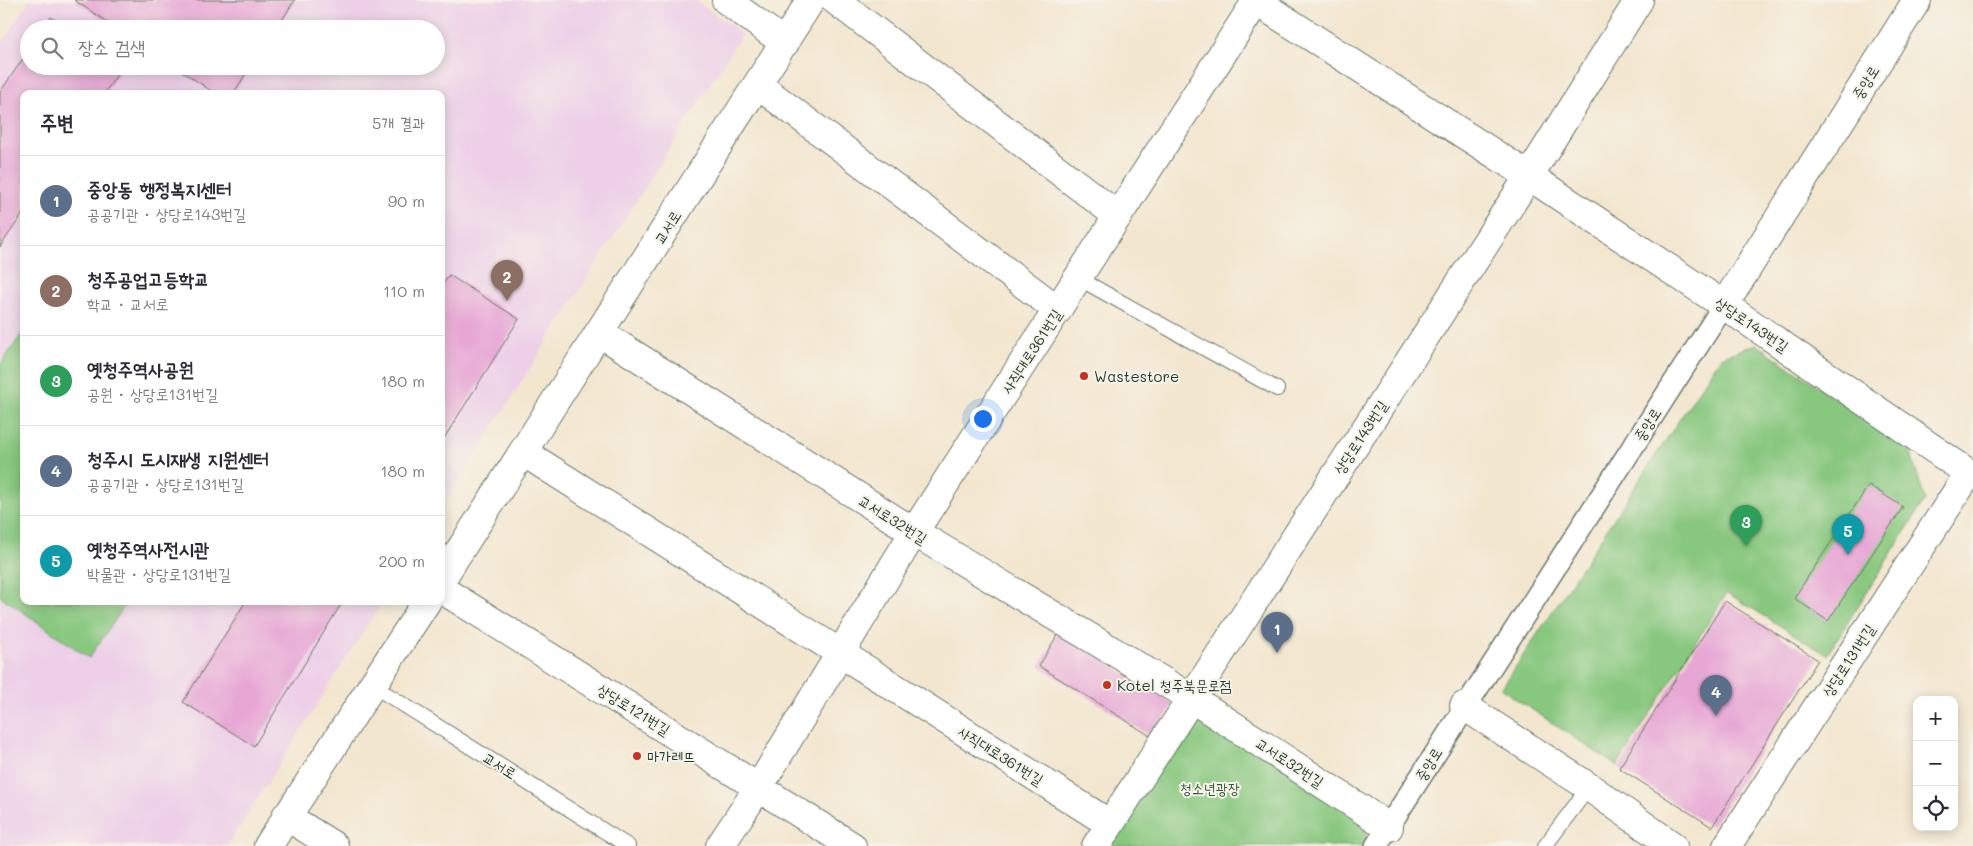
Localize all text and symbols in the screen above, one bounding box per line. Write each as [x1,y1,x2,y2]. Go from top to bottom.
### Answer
search box [20,20,445,75]
icon: search [38,34,66,62]
text: 장소 검색 [78,34,145,59]
street label: 중앙로 [1847,61,1883,103]
text: 주변 [40,108,74,135]
text: 5개 결과 [372,112,425,133]
text: 중앙동 행정복지센터 [87,176,231,201]
text: 1 [52,190,60,211]
text: 90 m [388,190,425,211]
text: 공공기관 · 상당로143번길 [87,203,246,224]
street label: 교서로 [649,206,685,248]
pin: 2 [491,260,523,301]
text: 청주공업고등학교 [87,266,209,291]
text: 2 [52,280,60,301]
text: 110 m [383,280,425,301]
street label: 상당로143번길 [1711,292,1793,356]
text: 학교 · 교서로 [87,293,169,314]
street label: 사직대로361번길 [996,305,1066,397]
text: 옛청주역사공원 [87,356,194,381]
place label: Wastestore [1094,366,1179,386]
text: 3 [51,370,61,391]
text: 180 m [380,370,425,391]
marker: Wastestore [1078,370,1090,382]
text: 공원 · 상당로131번길 [87,383,218,404]
street label: 상당로143번길 [1329,396,1391,478]
street label: 중앙로 [1629,403,1665,445]
your location [970,406,996,432]
text: 청주시 도시재생 지원센터 [87,446,269,471]
text: 4 [51,460,61,481]
text: 180 m [380,460,425,481]
text: 공공기관 · 상당로131번길 [87,473,244,494]
street label: 교서로32번길 [855,490,931,548]
pin: 3 [1730,505,1762,546]
pin: 5 [1832,514,1864,555]
text: 옛청주역사전시관 [87,536,209,561]
text: 5 [51,550,61,571]
text: 200 m [378,550,425,571]
text: 박물관 · 상당로131번길 [87,563,231,584]
pin: 1 [1261,612,1293,653]
street label: 상당로131번길 [1817,620,1879,700]
place label: Kotel 청주북문로점 [1117,675,1232,695]
pin: 4 [1700,675,1732,716]
street label: 상당로121번길 [594,679,674,739]
marker: Kotel 청주북문로점 [1101,679,1113,691]
map controls [1913,696,1958,831]
button: + [1913,696,1958,741]
street label: 사직대로361번길 [955,721,1047,789]
street label: 교서로32번길 [1252,733,1328,791]
button: − [1913,741,1958,786]
street label: 중앙로 [1410,743,1446,785]
place label: 마가레뜨 [647,746,695,766]
street label: 교서로 [479,747,521,783]
marker: 마가레뜨 [631,750,643,762]
park label: 청소년광장 [1180,778,1240,798]
button: locate [1913,786,1958,831]

